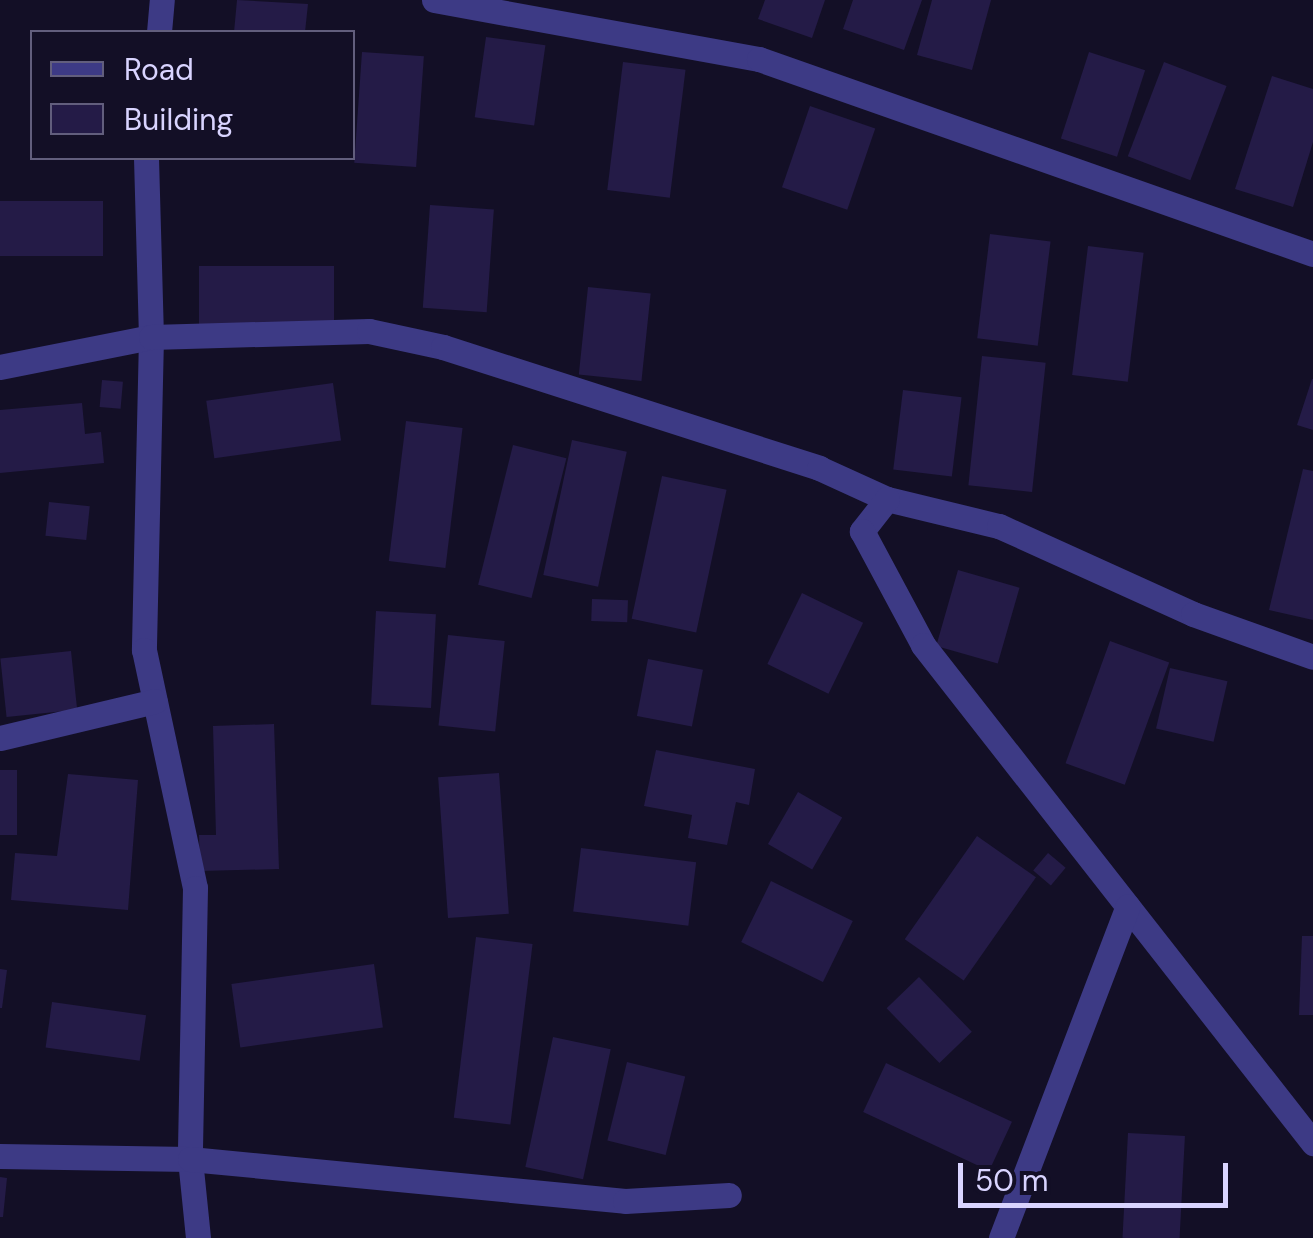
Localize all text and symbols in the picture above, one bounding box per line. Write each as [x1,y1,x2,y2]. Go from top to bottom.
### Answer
legend [30,30,355,160]
text: Road [124,50,194,89]
text: Building [124,100,233,139]
scale bar [963,1143,1233,1205]
text: 50 m [975,1161,1049,1200]

